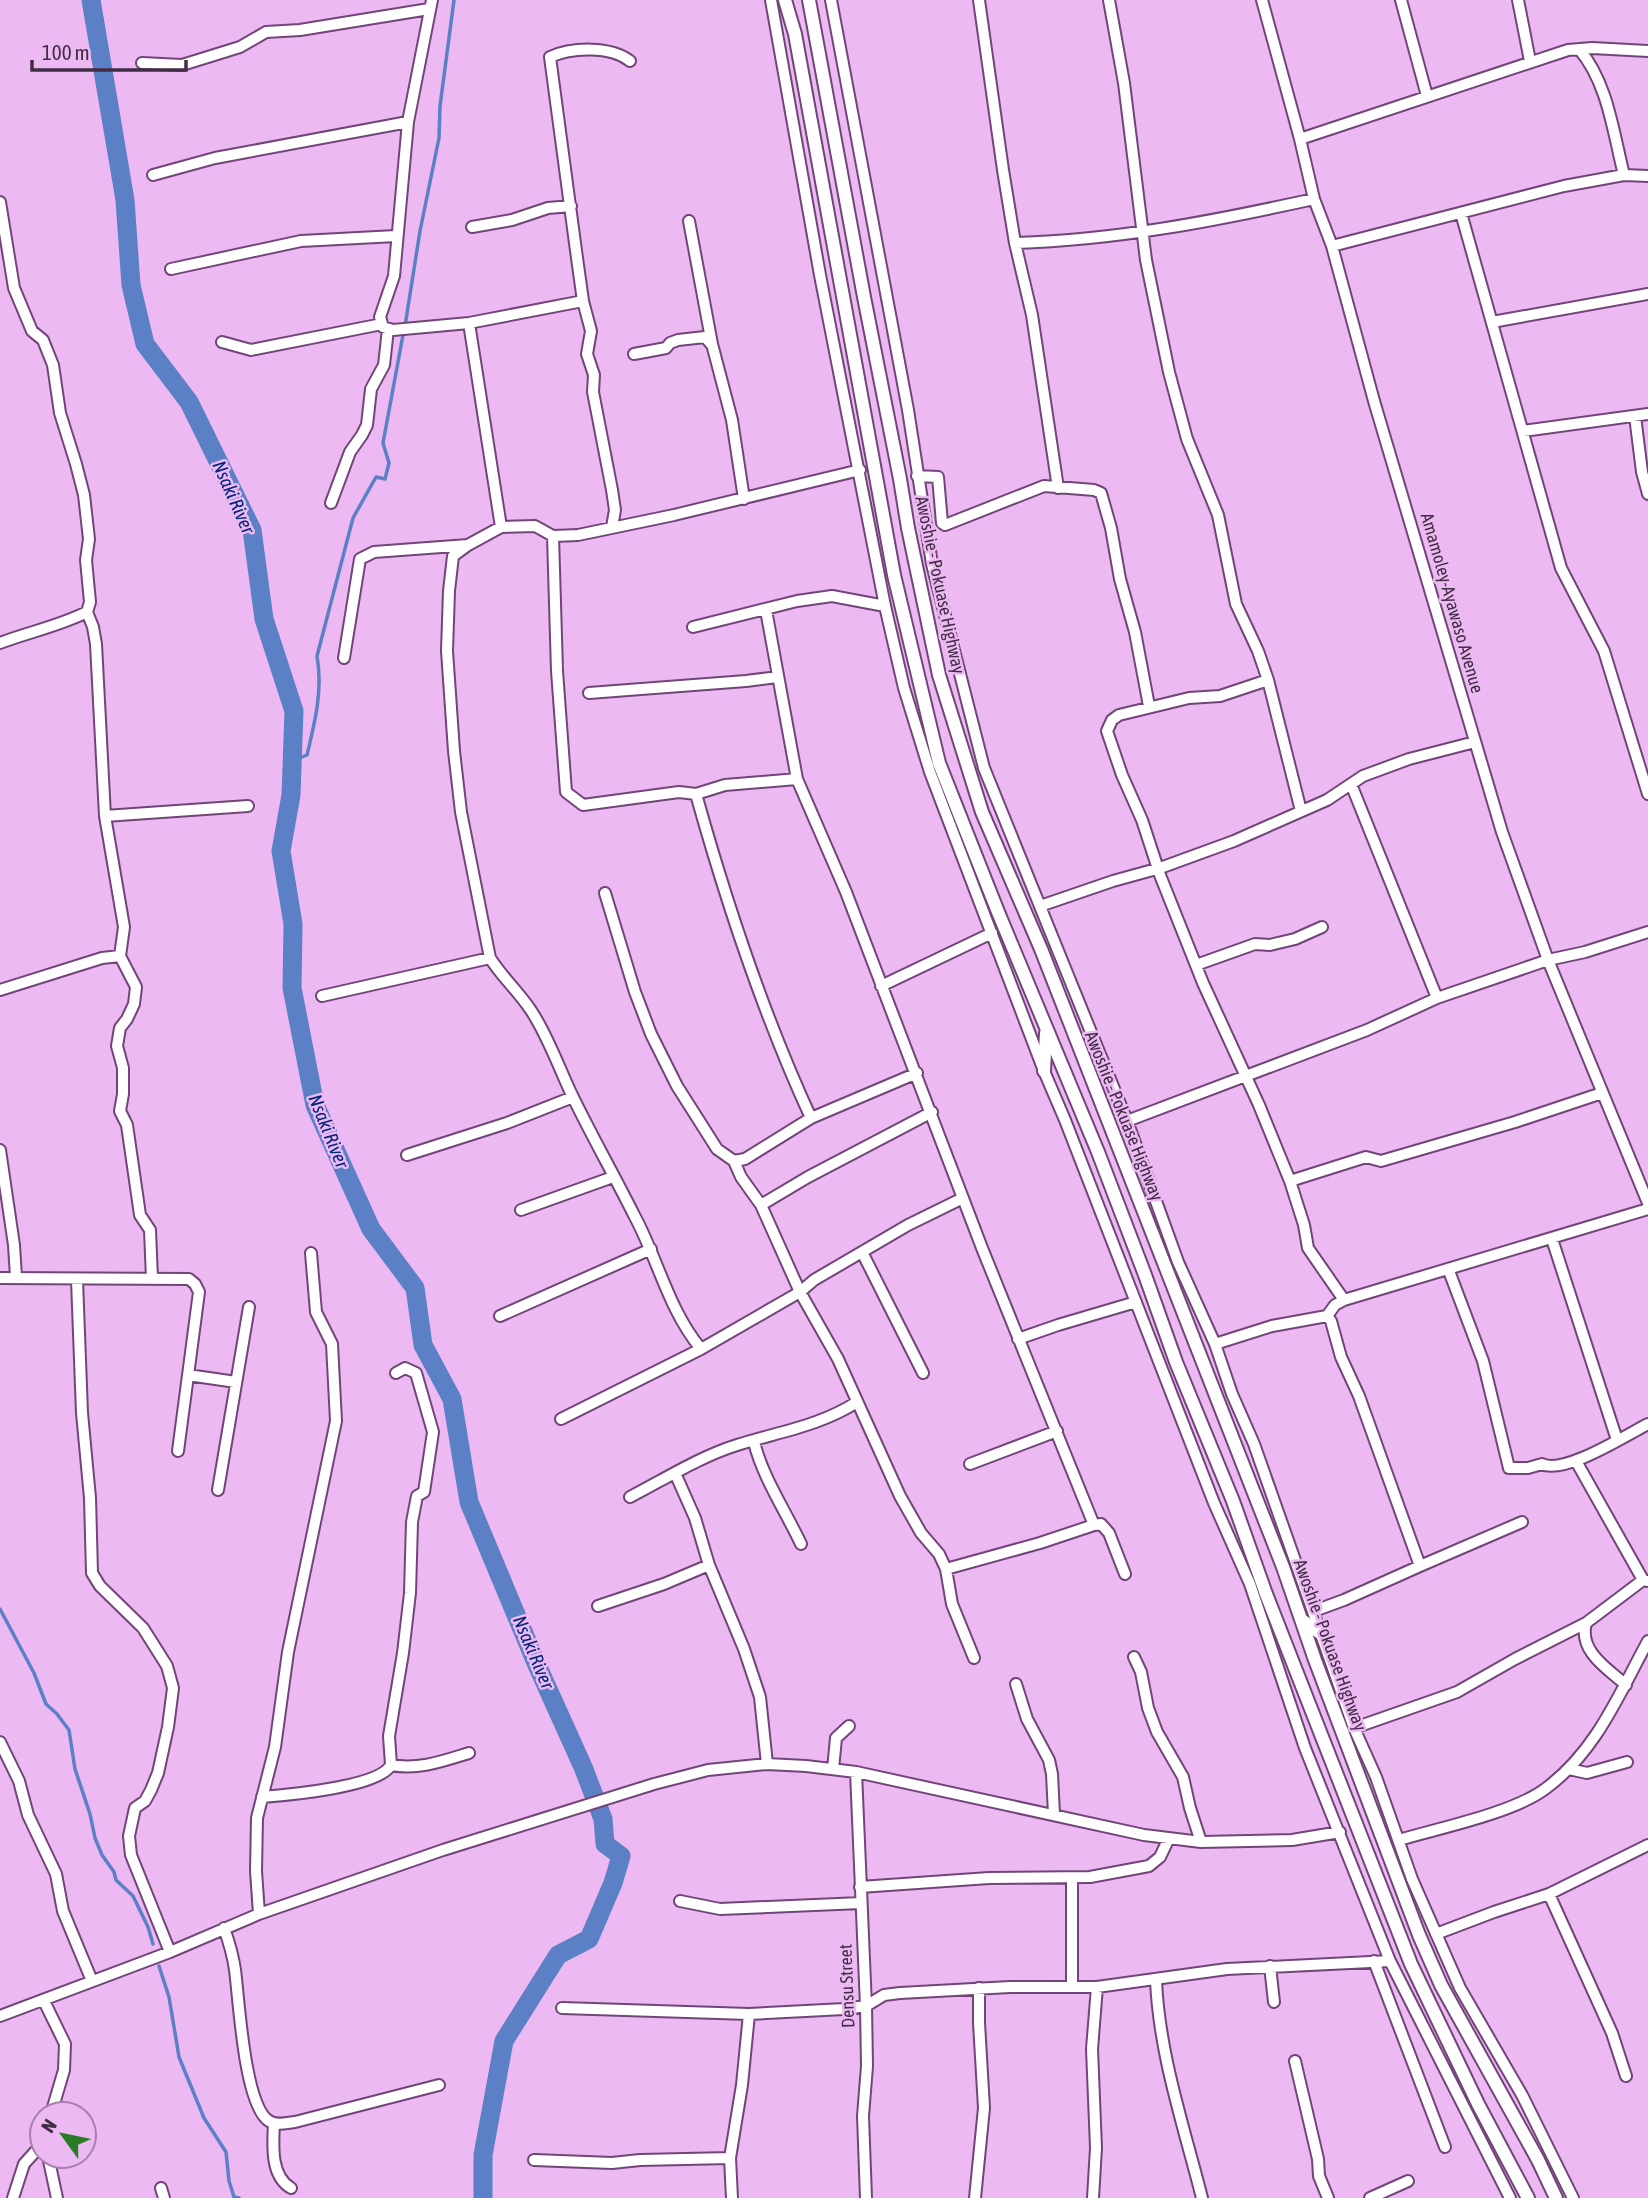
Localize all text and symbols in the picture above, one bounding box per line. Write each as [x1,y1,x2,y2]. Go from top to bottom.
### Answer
scale bar [32,28,186,72]
text: 100 m [42,40,90,64]
water label: Nsaki River [208,457,260,538]
street label: Awoshie - Pokuase Highway [911,494,970,676]
street label: Amamoley-Ayawaso Avenue [1417,510,1488,695]
street label: Awoshie - Pokuase Highway [1081,1028,1168,1204]
water label: Nsaki River [304,1091,354,1172]
street label: Awoshie - Pokuase Highway [1290,1556,1371,1734]
water label: Nsaki River [509,1612,560,1693]
street label: Densu Street [835,1944,858,2028]
north arrow [28,2100,98,2170]
text: N [36,2115,61,2136]

